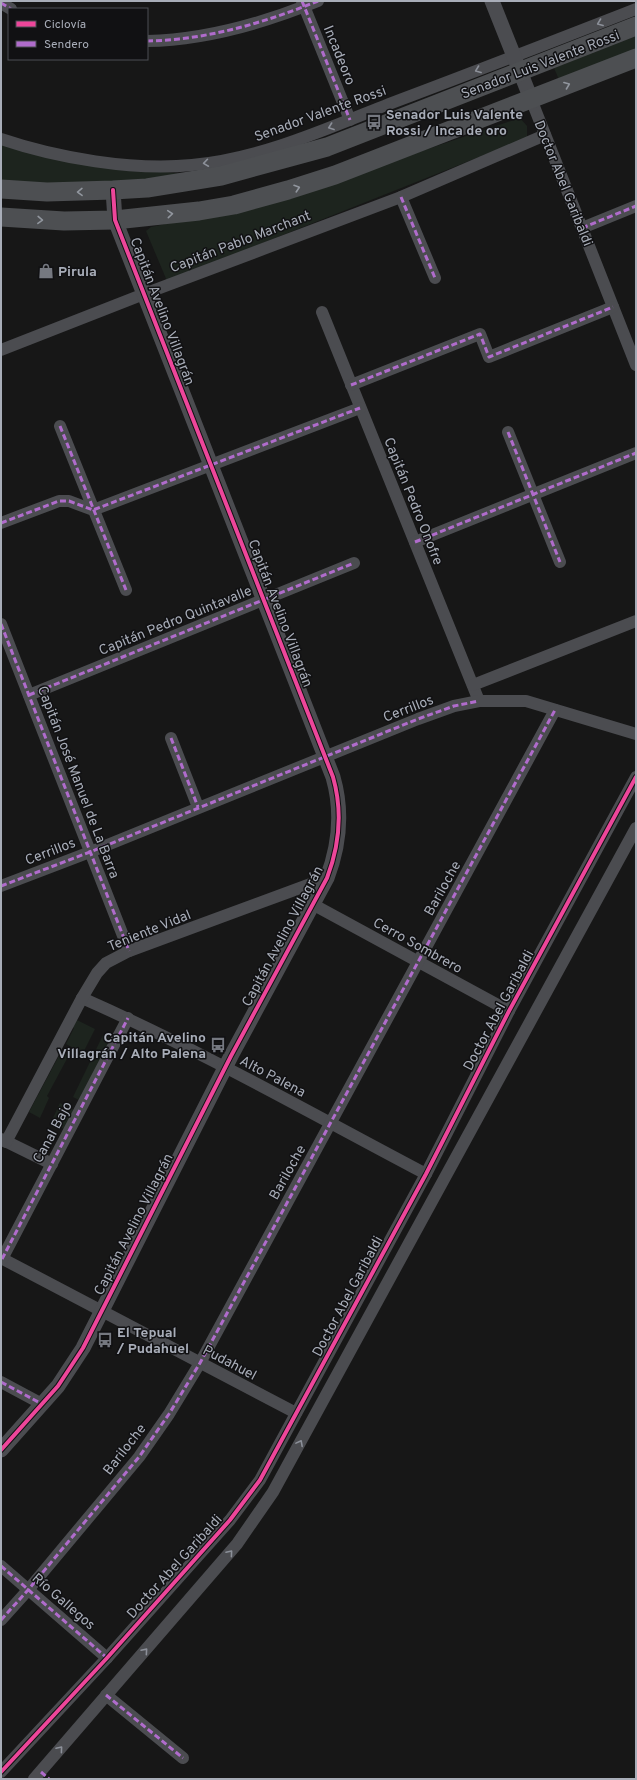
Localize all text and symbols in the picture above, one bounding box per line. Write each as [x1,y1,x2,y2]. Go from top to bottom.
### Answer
legend [8,8,148,60]
text: Ciclovía [44,17,86,33]
one-way arrow [596,19,603,27]
street label: Incadeoro [319,23,358,88]
street label: Senador Luis Valente Rossi [459,27,622,103]
text: Sendero [44,37,89,53]
one-way arrow [475,66,482,74]
one-way arrow [563,81,570,89]
street label: Senador Valente Rossi [252,83,389,146]
place label: Senador Luis Valente Rossi / Inca de oro [386,107,523,140]
bus stop icon: Senador Luis Valente Rossi / Inca de oro [365,113,383,131]
street label: Doctor Abel Garibaldi [530,118,596,249]
one-way arrow [327,122,334,130]
one-way arrow [203,158,209,167]
one-way arrow [293,184,300,193]
one-way arrow [77,188,83,196]
street label: Capitán Pablo Marchant [168,208,313,277]
one-way arrow [167,210,173,219]
one-way arrow [37,215,43,224]
street label: Capitán Avelino Villagrán [126,235,198,388]
shop icon: Pirula [37,262,55,280]
place label: Pirula [58,264,97,281]
street label: Capitán Pedro Onofre [379,435,446,568]
street label: Capitán Avelino Villagrán [244,537,316,690]
street label: Capitán Pedro Quintavalle [97,583,255,660]
street label: Capitán José Manuel de La Barra [33,684,122,881]
street label: Cerrillos [381,692,436,727]
street label: Cerrillos [23,835,78,870]
street label: Bariloche [421,858,465,919]
street label: Capitán Avelino Villagrán [239,863,328,1010]
street label: Teniente Vidal [105,907,194,956]
street label: Cerro Sombrero [370,915,465,978]
street label: Doctor Abel Garibaldi [460,948,538,1074]
place label: Capitán Avelino Villagrán / Alto Palena [57,1030,206,1063]
bus stop icon: Capitán Avelino Villagrán / Alto Palena [209,1036,227,1054]
street label: Alto Palena [237,1053,308,1102]
street label: Canal Bajo [30,1099,77,1166]
street label: Bariloche [266,1142,310,1203]
street label: Capitán Avelino Villagrán [91,1151,178,1298]
street label: Doctor Abel Garibaldi [309,1234,387,1360]
place label: El Tepual / Pudahuel [116,1325,189,1358]
bus stop icon: El Tepual / Pudahuel [96,1331,114,1349]
street label: Pudahuel [199,1342,259,1385]
street label: Bariloche [100,1421,150,1479]
one-way arrow [295,1440,302,1447]
street label: Doctor Abel Garibaldi [124,1511,226,1623]
one-way arrow [225,1550,232,1557]
street label: Río Gallegos [28,1570,98,1634]
one-way arrow [140,1648,147,1656]
one-way arrow [55,1747,62,1754]

